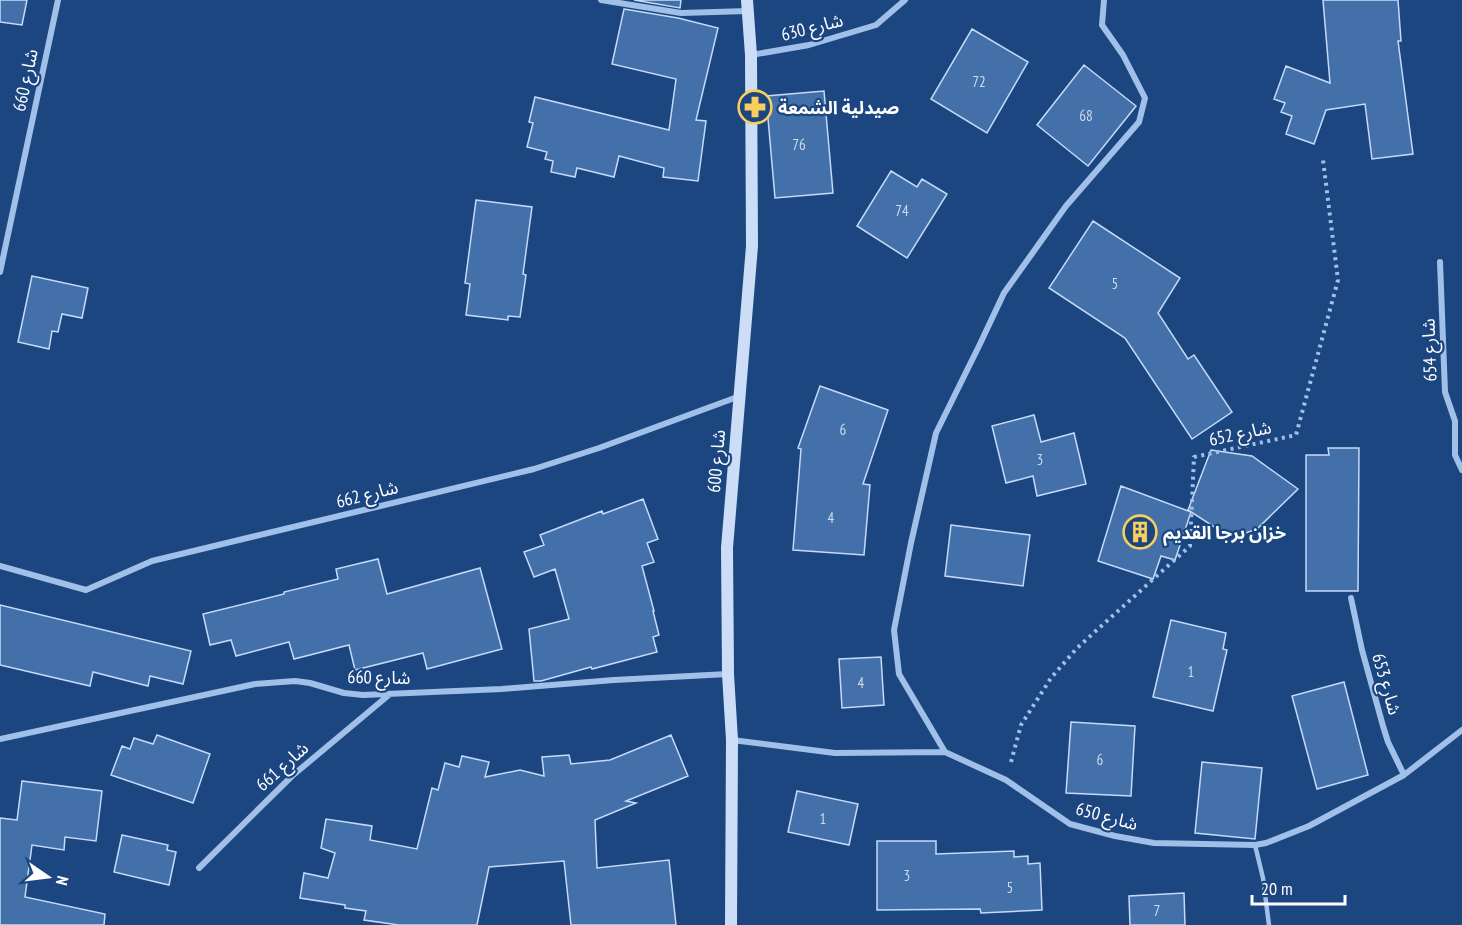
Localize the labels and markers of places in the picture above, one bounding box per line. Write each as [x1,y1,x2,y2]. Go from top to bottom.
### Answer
pharmacy icon: صيدلية الشمعة [737,89,773,125]
place label: صيدلية الشمعة [778,96,899,119]
building icon: خزان برجا القديم [1122,514,1158,550]
place label: خزان برجا القديم [1163,521,1286,546]

